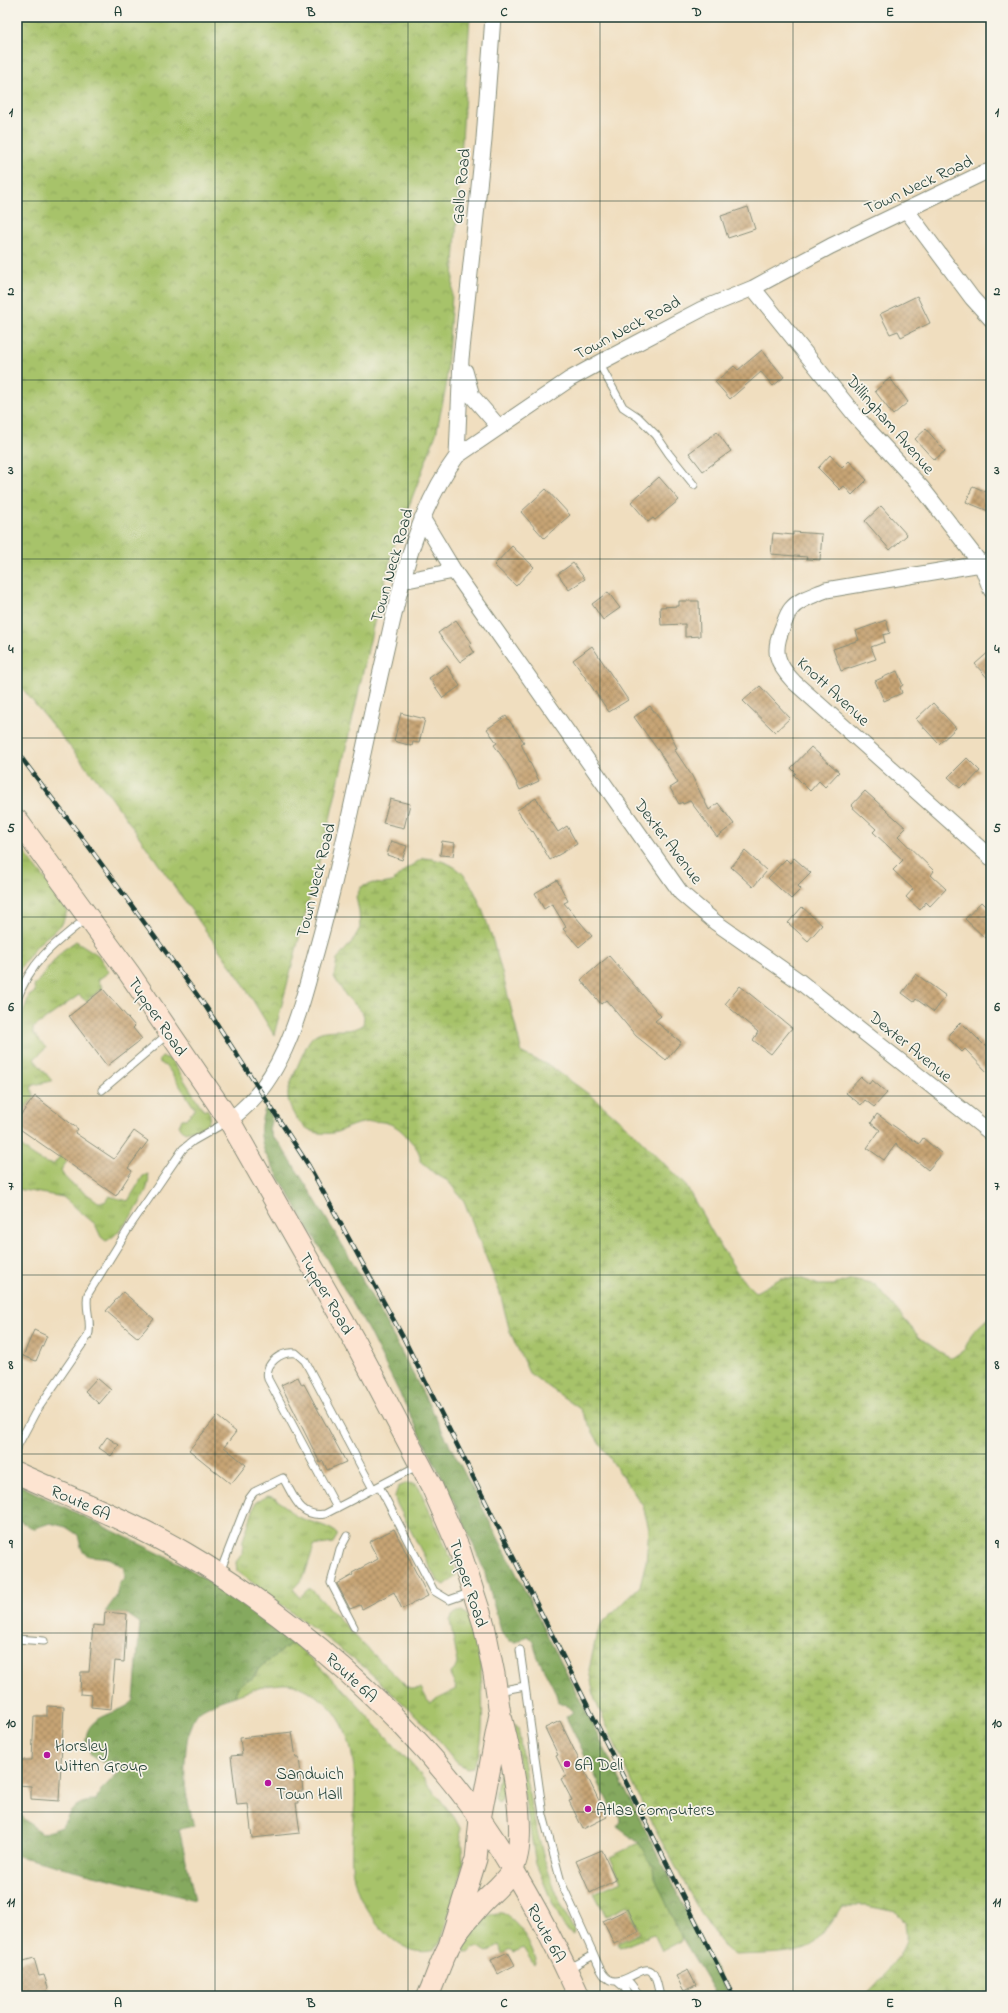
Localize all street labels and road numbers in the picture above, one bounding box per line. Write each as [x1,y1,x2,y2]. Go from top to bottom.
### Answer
street label: Gallo Road [445,147,478,225]
street label: Town Neck Road [860,149,977,221]
street label: Town Neck Road [570,290,686,367]
street label: Dillingham Avenue [837,369,941,482]
street label: Town Neck Road [364,505,421,625]
street label: Knott Avenue [791,652,875,733]
street label: Dexter Avenue [627,793,709,890]
street label: Town Neck Road [290,820,343,940]
street label: Tupper Road [121,972,193,1062]
street label: Dexter Avenue [862,1005,958,1089]
street label: Tupper Road [292,1248,359,1340]
street label: Route 6A [46,1479,114,1528]
street label: Tupper Road [442,1536,494,1631]
street label: Route 6A [319,1647,383,1709]
street label: Route 6A [520,1900,572,1968]

